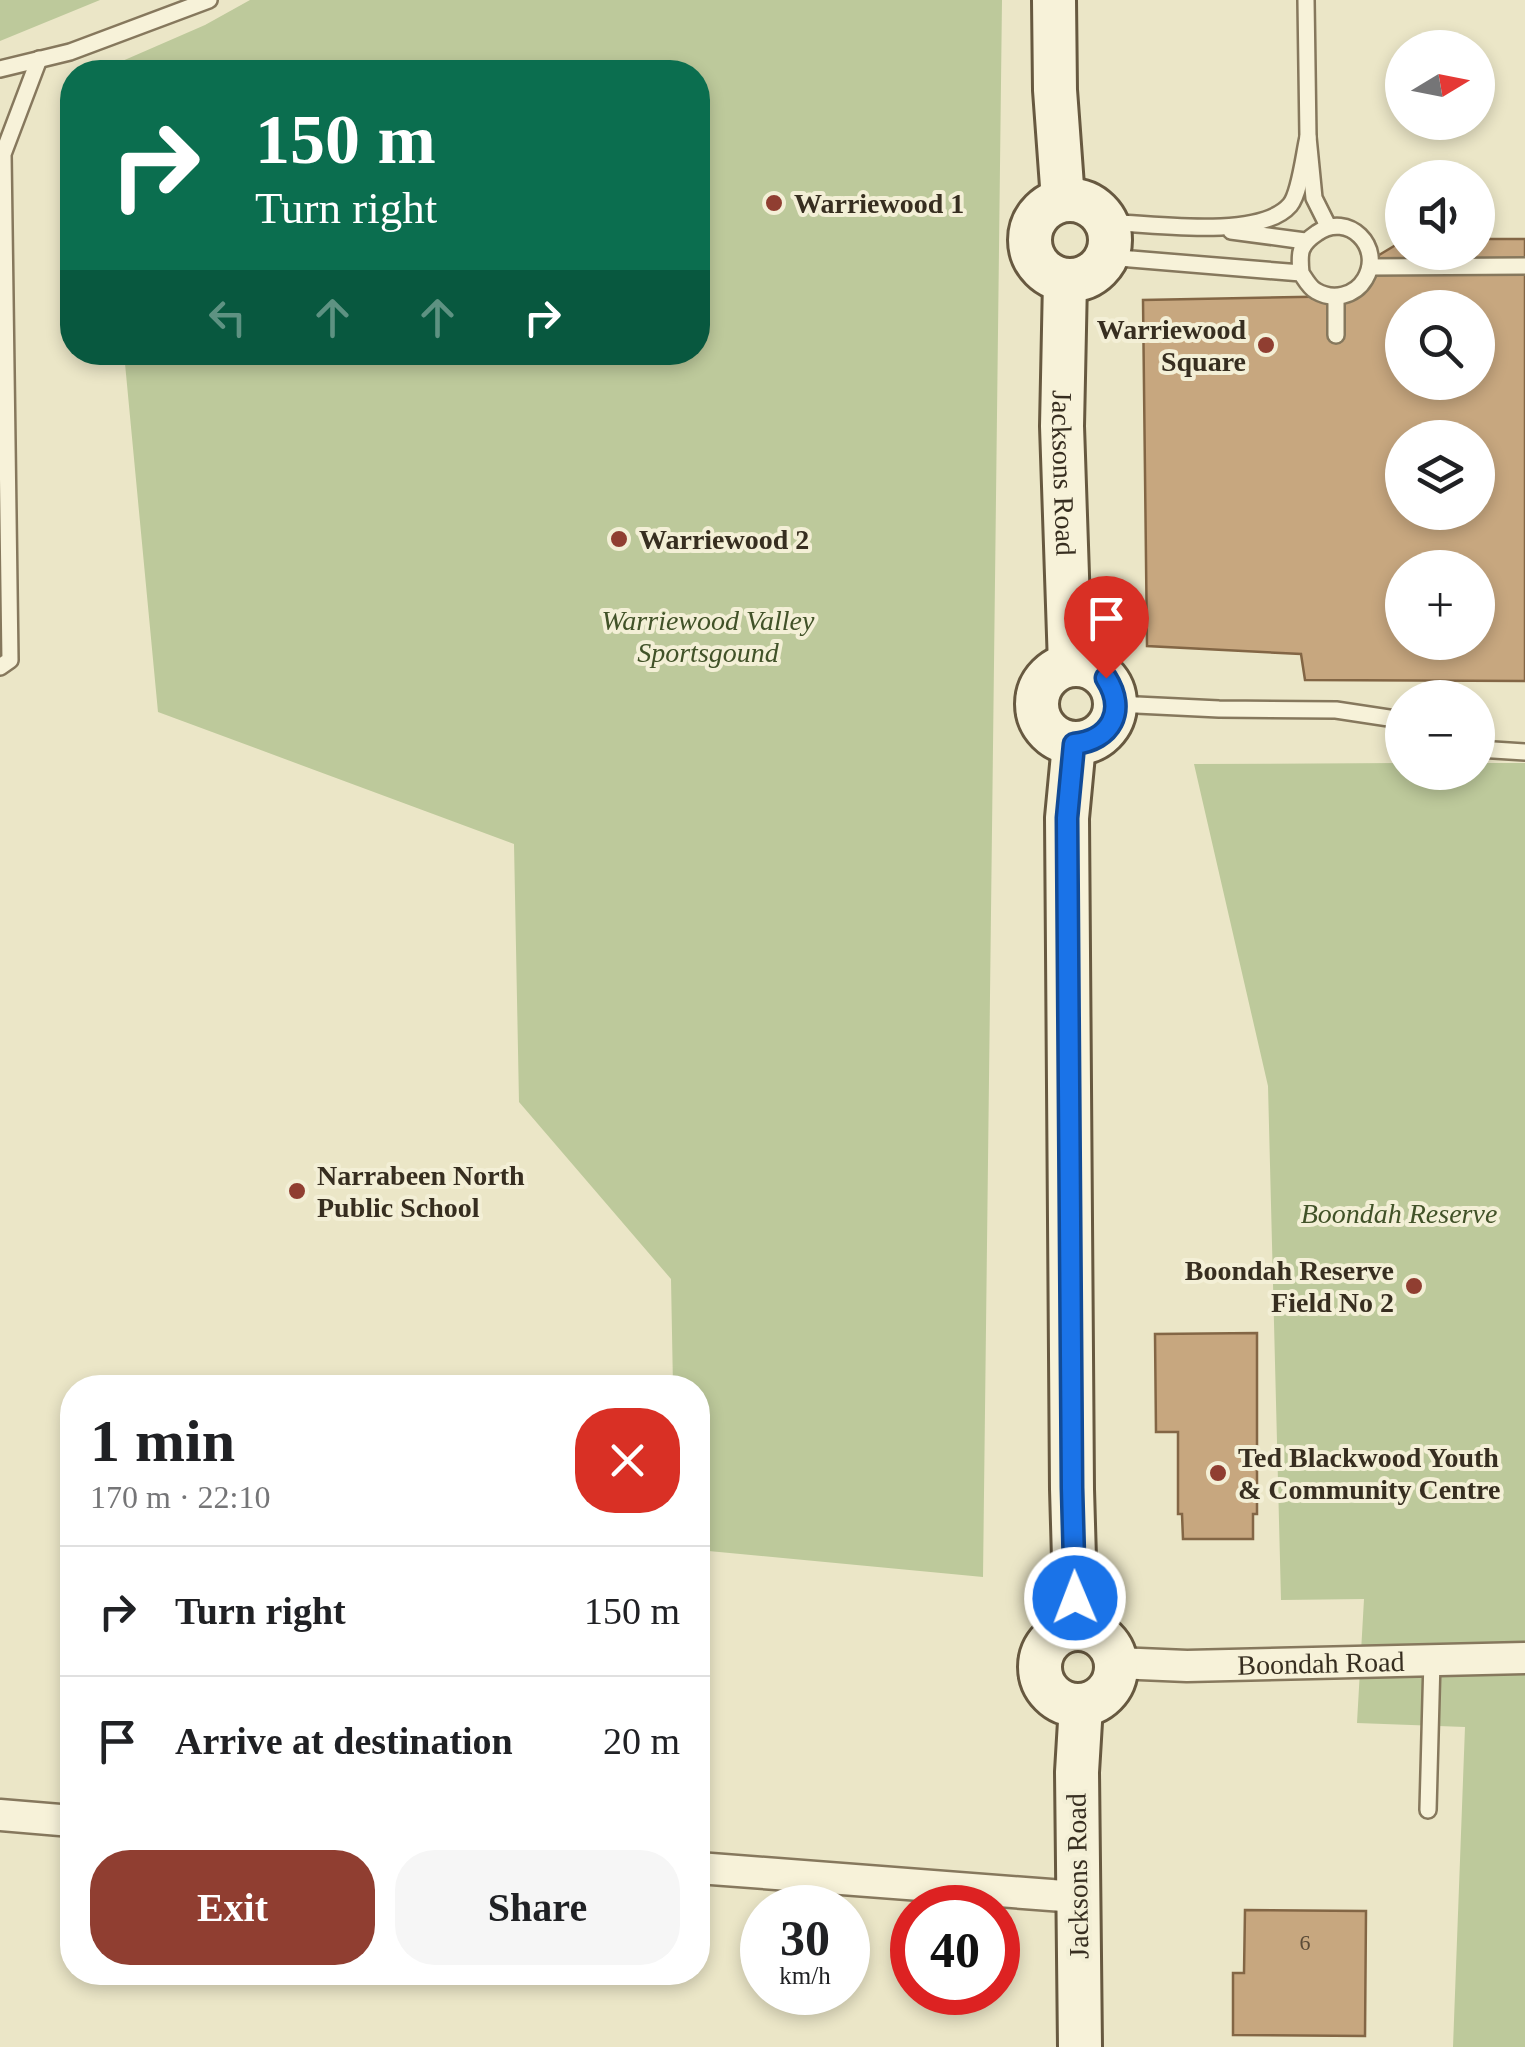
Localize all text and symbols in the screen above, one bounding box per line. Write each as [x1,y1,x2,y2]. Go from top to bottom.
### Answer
north arrow [1385,30,1495,140]
map controls [1385,30,1495,790]
icon: right [90,100,220,230]
text: 150 m [255,101,436,178]
button: sound [1385,160,1495,270]
text: Turn right [255,183,437,233]
place label: Warriewood 1 [794,188,964,219]
marker: Warriewood 1 [763,192,785,214]
icon: left [200,290,255,345]
icon: ahead [305,290,360,345]
icon: ahead [410,290,465,345]
icon: right [515,290,570,345]
button: search [1385,290,1495,400]
place label: Warriewood Square [1097,314,1246,377]
marker: Warriewood Square [1255,334,1277,356]
street label: Jacksons Road [1046,390,1081,556]
button: layers [1385,420,1495,530]
place label: Warriewood 2 [639,524,809,555]
marker: Warriewood 2 [608,528,630,550]
button: + [1385,550,1495,660]
pin [1064,576,1149,679]
icon: arrive [1079,591,1134,646]
park label: Warriewood Valley Sportsgound [602,605,815,668]
button: − [1385,680,1495,790]
place label: Narrabeen North Public School [317,1160,525,1223]
marker: Narrabeen North Public School [286,1180,308,1202]
park label: Boondah Reserve [1301,1198,1497,1229]
place label: Boondah Reserve Field No 2 [1185,1255,1394,1318]
marker: Boondah Reserve Field No 2 [1403,1275,1425,1297]
text: 1 min [90,1408,235,1474]
button: close [575,1408,680,1513]
place label: Ted Blackwood Youth & Community Centre [1238,1442,1500,1505]
marker: Ted Blackwood Youth & Community Centre [1207,1462,1229,1484]
text: 170 m · 22:10 [90,1479,270,1515]
position arrow [1023,1546,1127,1650]
icon: right [90,1584,145,1639]
text: Turn right [175,1590,346,1632]
text: 150 m [584,1590,680,1632]
street label: Boondah Road [1237,1646,1405,1681]
icon: arrive [90,1714,145,1769]
text: Arrive at destination [175,1720,513,1762]
text: 20 m [603,1720,680,1762]
street label: Jacksons Road [1061,1793,1094,1959]
button: Exit [90,1850,375,1965]
button: Share [395,1850,680,1965]
speed limit sign: 40 [890,1885,1020,2015]
text: 30 [780,1910,830,1966]
house number: 6 [1300,1930,1311,1955]
text: km/h [779,1962,831,1989]

